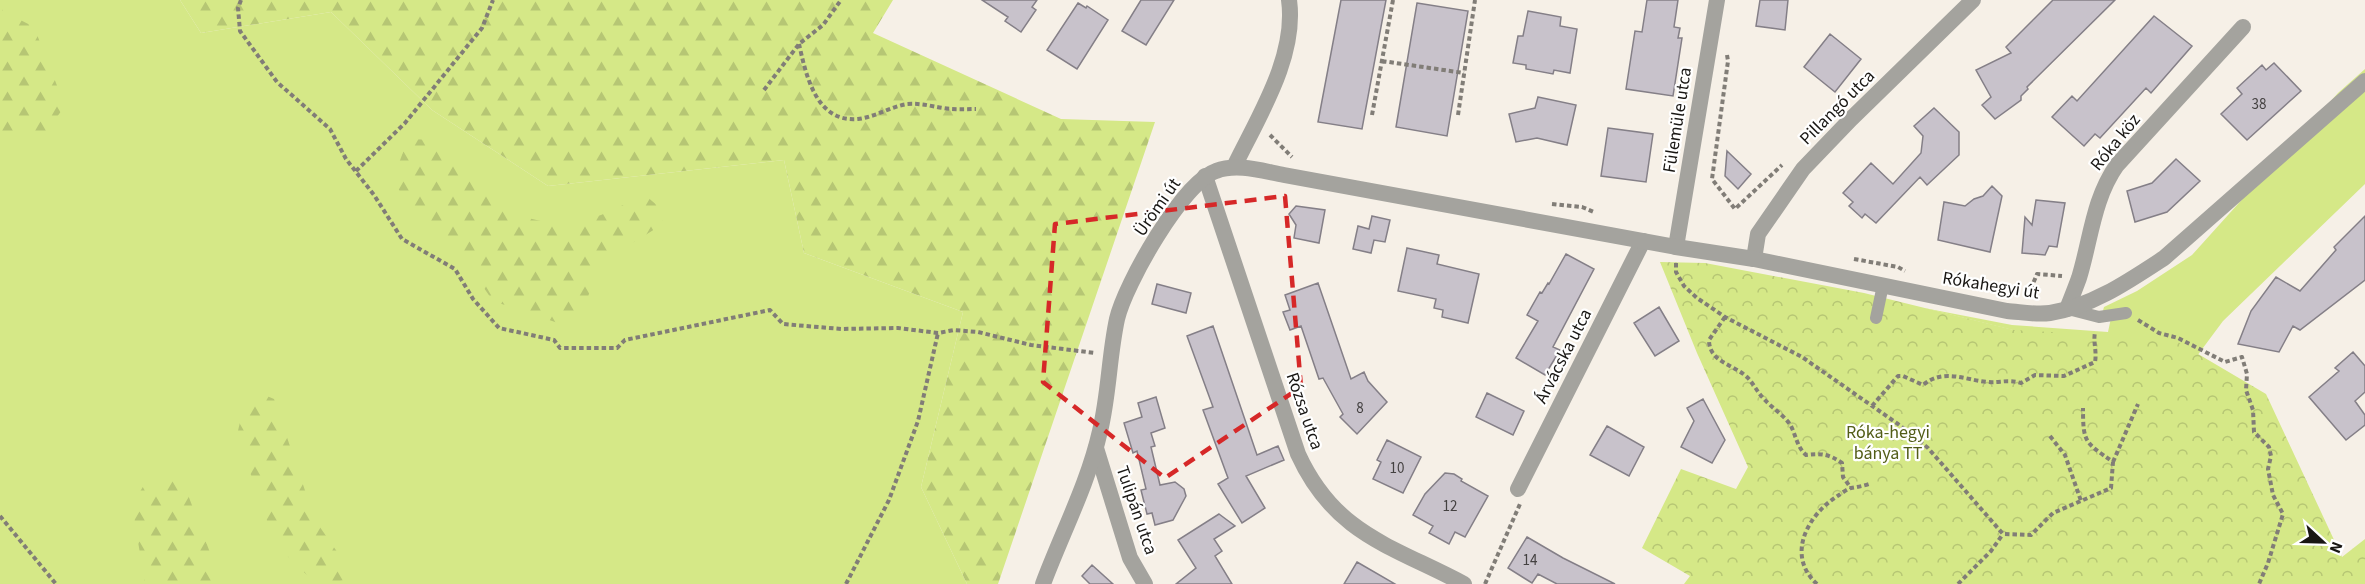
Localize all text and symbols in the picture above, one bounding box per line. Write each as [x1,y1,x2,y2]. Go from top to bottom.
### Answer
street label: Pillangó utca [1794,64,1881,151]
street label: Fülemüle utca [1657,66,1698,175]
house number: 38 [2252,94,2266,115]
street label: Róka köz [2085,108,2146,176]
street label: Ürömi út [1128,173,1187,242]
street label: Rókahegyi út [1941,265,2041,305]
street label: Árvácska utca [1529,304,1598,408]
street label: Rózsa utca [1280,369,1329,453]
house number: 8 [1356,398,1364,419]
park label: Róka-hegyi bánya TT [1846,420,1930,466]
house number: 10 [1390,458,1404,479]
street label: Tulipán utca [1110,462,1163,558]
house number: 12 [1443,496,1457,517]
north arrow [2293,512,2353,572]
text: N [2324,538,2348,556]
house number: 14 [1523,550,1538,571]

